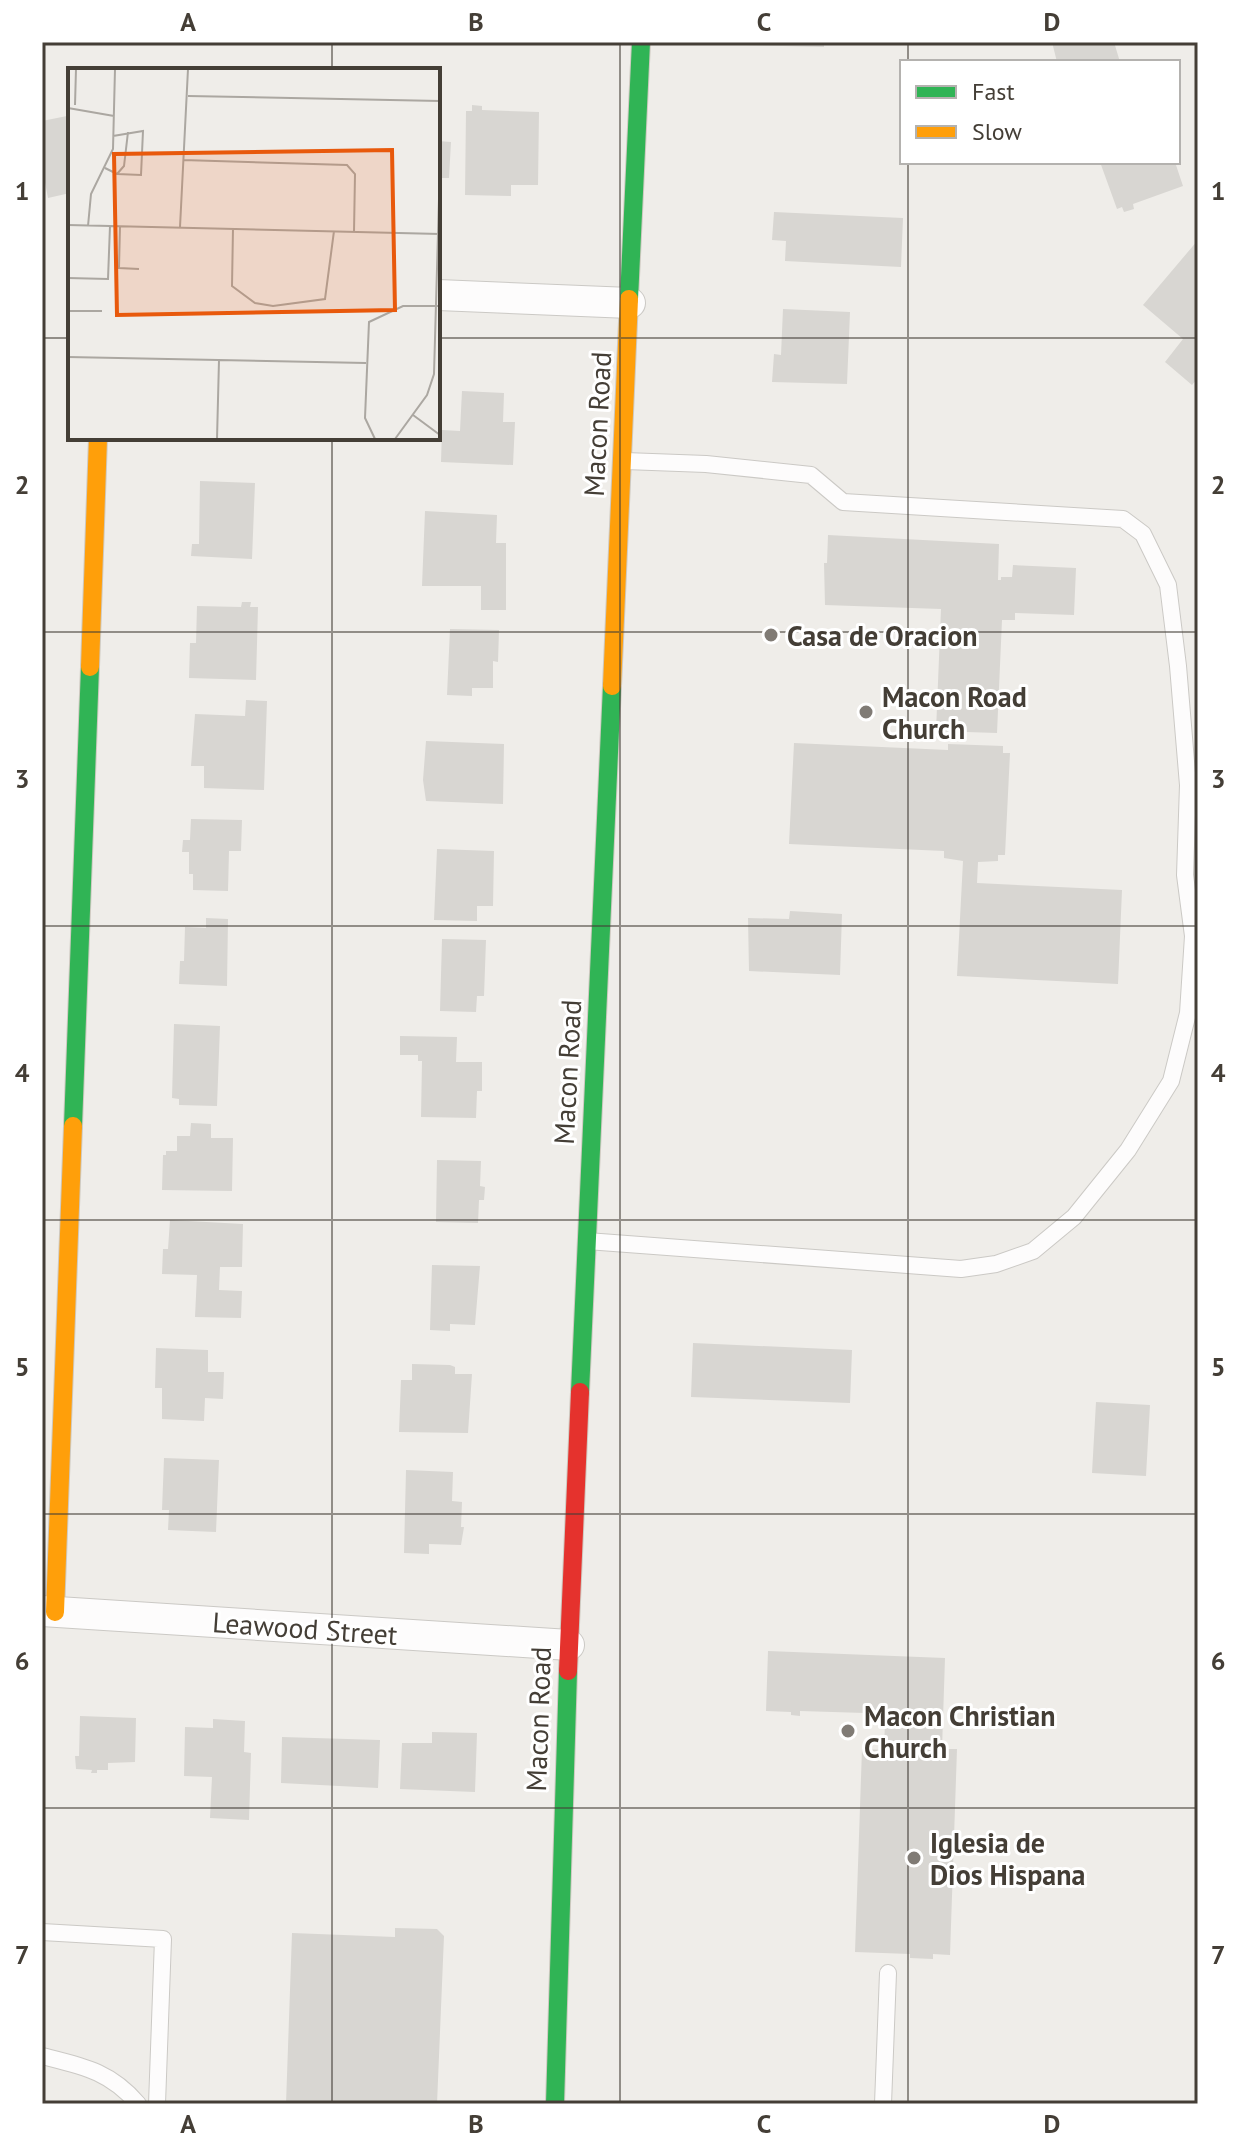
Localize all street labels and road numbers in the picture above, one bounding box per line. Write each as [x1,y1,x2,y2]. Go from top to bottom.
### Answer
street label: Macon Road [575,351,619,497]
street label: Macon Road [545,999,589,1145]
street label: Leawood Street [211,1603,399,1653]
street label: Macon Road [517,1646,559,1792]

